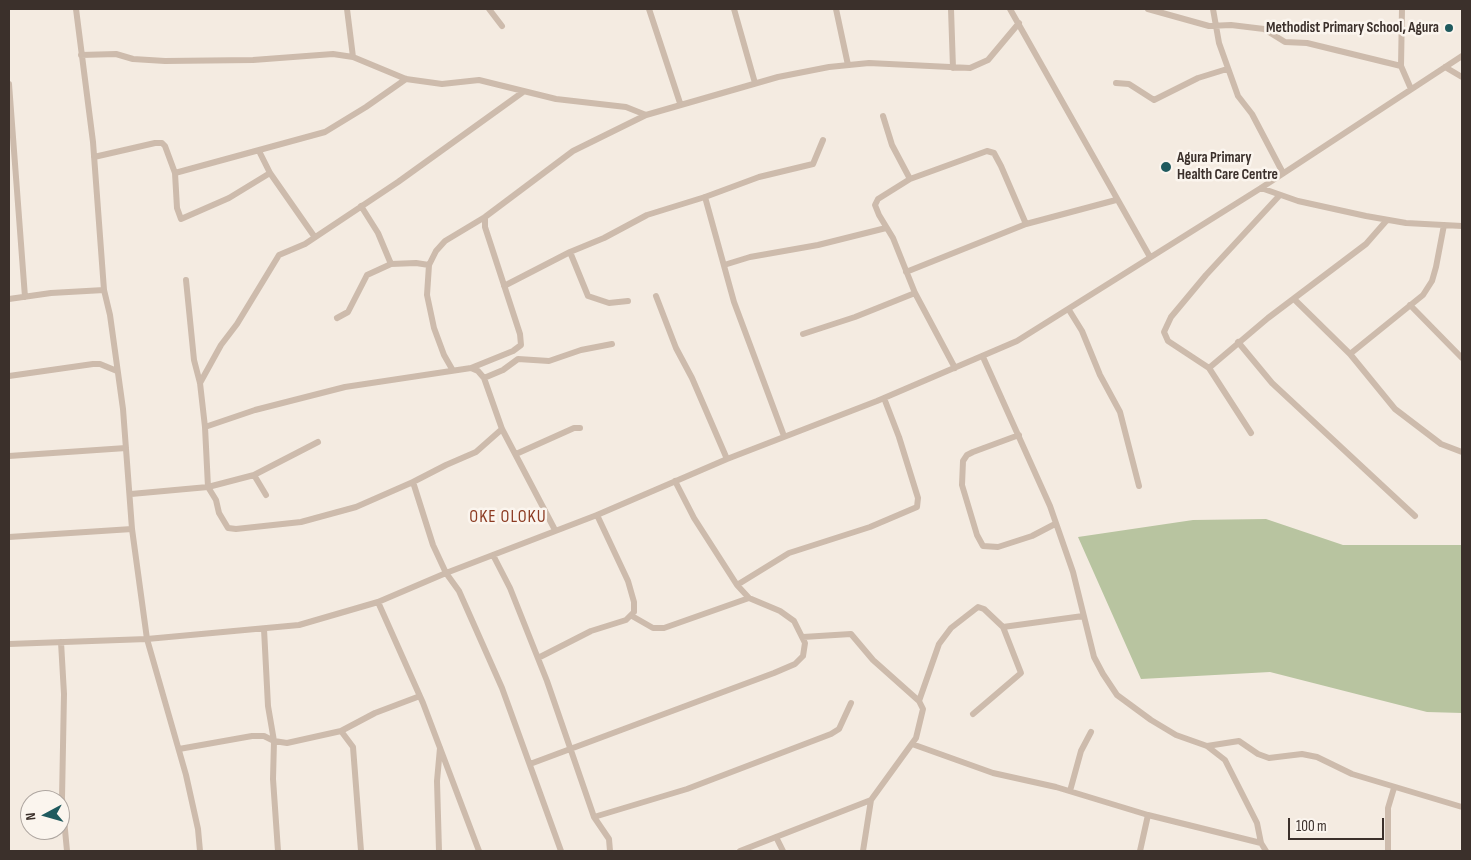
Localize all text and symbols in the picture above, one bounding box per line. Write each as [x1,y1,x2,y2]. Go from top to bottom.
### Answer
place label: Methodist Primary School, Agura [1266,19,1439,37]
marker: Methodist Primary School, Agura [1443,22,1455,34]
place label: Agura Primary Health Care Centre [1177,149,1278,184]
marker: Agura Primary Health Care Centre [1159,160,1173,174]
district label: OKE OLOKU [468,506,548,528]
north arrow [20,790,70,840]
scale bar [1291,808,1387,840]
text: N [22,812,39,821]
text: 100 m [1296,817,1327,836]

